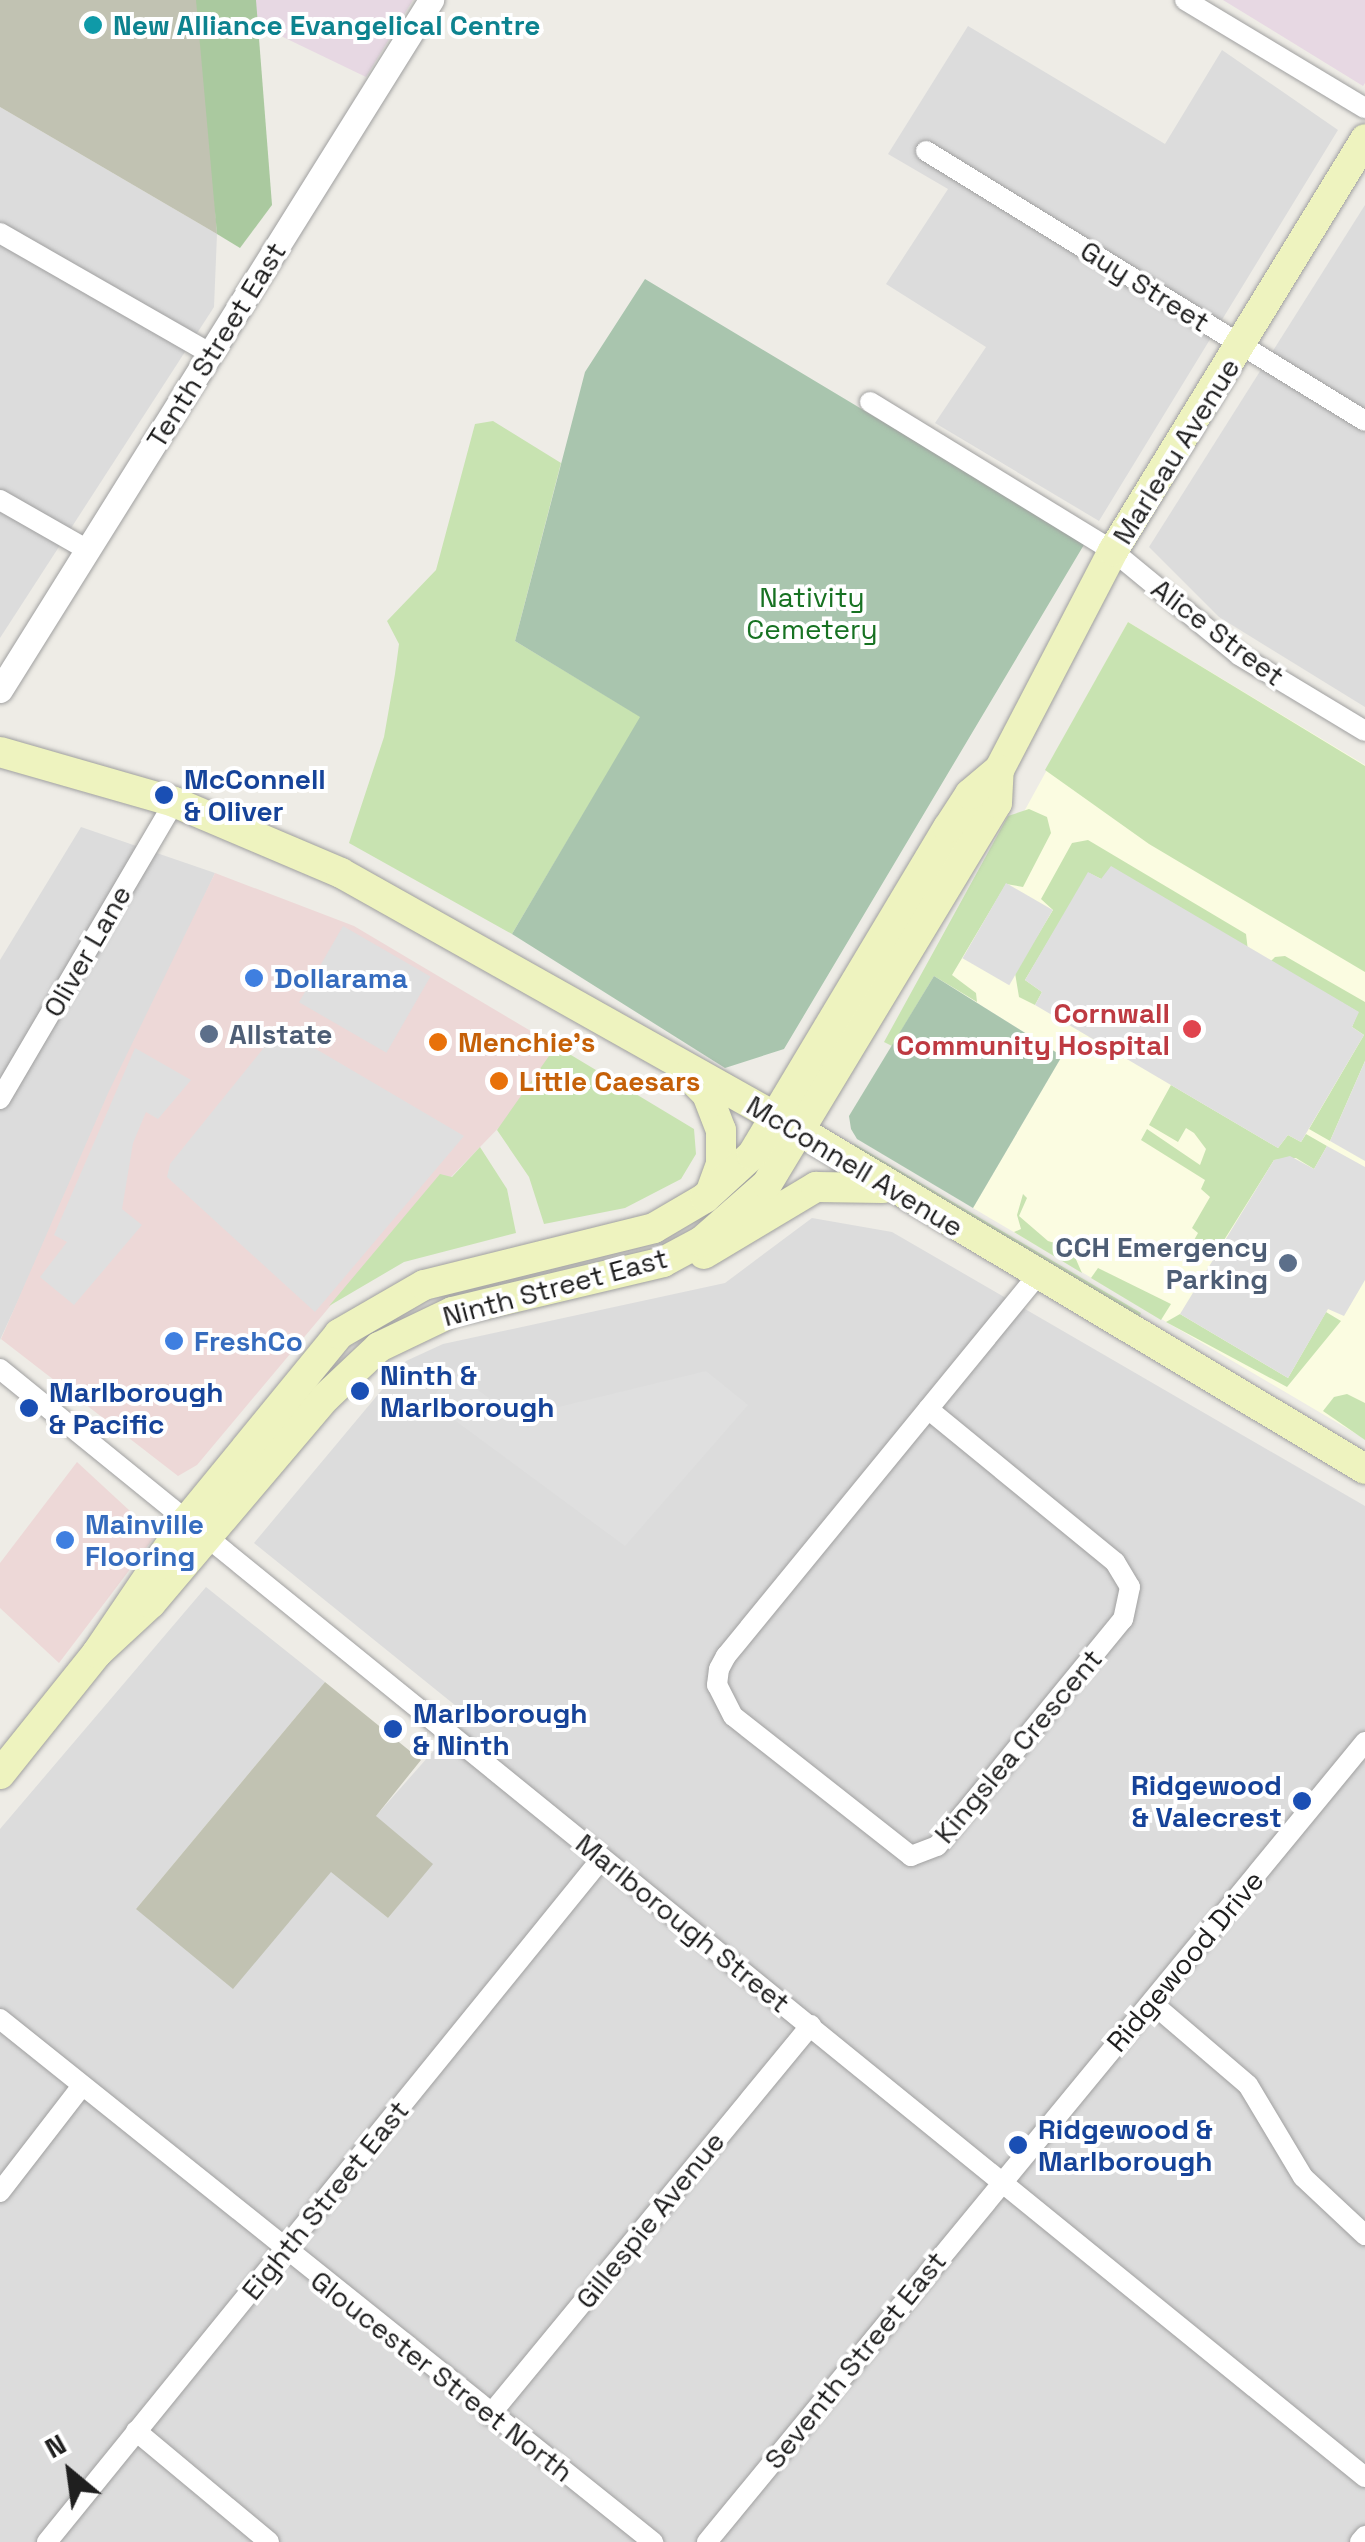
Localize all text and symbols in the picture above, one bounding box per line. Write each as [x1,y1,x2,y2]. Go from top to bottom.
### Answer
place label: New Alliance Evangelical Centre [113,8,541,42]
marker: New Alliance Evangelical Centre [82,14,104,36]
street label: Guy Street [1074,233,1216,339]
street label: Tenth Street East [139,236,293,454]
street label: Marleau Avenue [1105,352,1247,550]
street label: Alice Street [1145,571,1291,693]
park label: Nativity Cemetery [746,580,878,646]
place label: McConnell & Oliver [184,762,326,828]
marker: McConnell & Oliver [153,784,175,806]
street label: Oliver Lane [36,879,138,1023]
place label: Dollarama [274,961,408,995]
marker: Dollarama [243,967,265,989]
place label: Cornwall Community Hospital [896,996,1170,1062]
marker: Cornwall Community Hospital [1179,1016,1205,1042]
place label: Allstate [229,1017,332,1051]
marker: Allstate [198,1023,220,1045]
place label: Menchie's [458,1025,595,1059]
marker: Menchie's [427,1031,449,1053]
place label: Little Caesars [519,1064,700,1098]
marker: Little Caesars [488,1070,510,1092]
street label: McConnell Avenue [741,1088,969,1244]
place label: CCH Emergency Parking [1055,1230,1268,1296]
street label: Ninth Street East [439,1241,671,1333]
marker: CCH Emergency Parking [1277,1252,1299,1274]
place label: FreshCo [194,1324,303,1358]
marker: FreshCo [163,1330,185,1352]
place label: Ninth & Marlborough [380,1358,554,1424]
place label: Marlborough & Pacific [49,1375,223,1441]
marker: Ninth & Marlborough [349,1380,371,1402]
marker: Marlborough & Pacific [18,1397,40,1419]
place label: Mainville Flooring [85,1507,204,1573]
marker: Mainville Flooring [54,1529,76,1551]
street label: Kingslea Crescent [927,1642,1109,1850]
place label: Marlborough & Ninth [413,1696,587,1762]
marker: Marlborough & Ninth [382,1718,404,1740]
place label: Ridgewood & Valecrest [1131,1768,1282,1834]
marker: Ridgewood & Valecrest [1291,1790,1313,1812]
street label: Marlborough Street [569,1826,797,2020]
street label: Ridgewood Drive [1100,1864,1270,2058]
street label: Eighth Street East [234,2094,416,2306]
place label: Ridgewood & Marlborough [1038,2112,1213,2178]
street label: Gillespie Avenue [568,2125,732,2315]
marker: Ridgewood & Marlborough [1007,2134,1029,2156]
street label: Seventh Street East [757,2244,953,2476]
street label: Gloucester Street North [304,2263,580,2489]
north arrow [20,2422,120,2522]
text: N [39,2425,72,2466]

